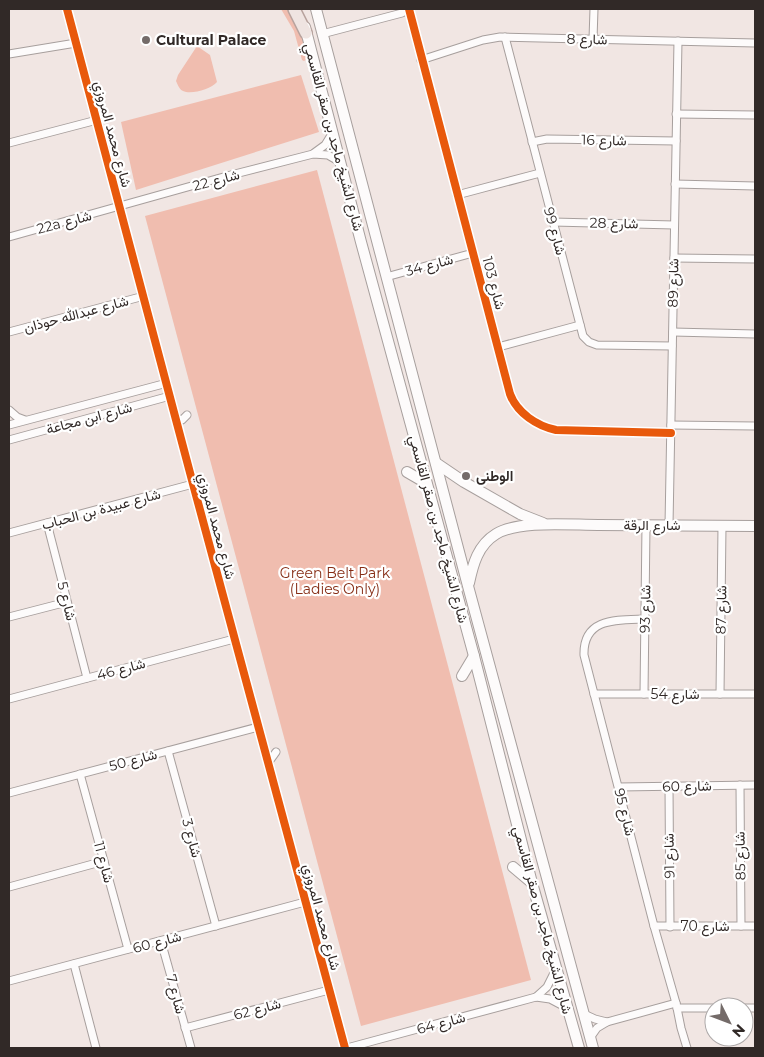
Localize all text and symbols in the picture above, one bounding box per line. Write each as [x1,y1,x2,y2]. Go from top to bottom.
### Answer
street label: شارع 8 [566,30,608,50]
place label: Cultural Palace [156,31,267,49]
marker: Cultural Palace [140,34,152,46]
street label: شارع الشيخ ماجد بن صقر القاسمي [297,41,368,234]
street label: شارع محمد المروزي [87,79,136,190]
street label: شارع 16 [581,131,627,151]
street label: شارع 22 [191,165,242,197]
street label: شارع 99 [538,205,570,257]
street label: 22a شارع [35,206,94,240]
street label: شارع 28 [589,214,639,234]
street label: شارع 34 [403,250,456,282]
street label: شارع 103 [476,255,510,312]
street label: شارع 89 [664,258,684,308]
street label: شارع عبدالله حوذان [22,291,131,339]
street label: شارع ابن مجاعة [44,398,134,440]
street label: شارع الشيخ ماجد بن صقر القاسمي [402,433,473,626]
place label: الوطنی [476,467,513,485]
marker: الوطنی [460,470,472,482]
street label: شارع محمد المروزي [191,471,240,582]
street label: شارع عبيدة بن الحباب [40,484,163,535]
street label: شارع الرقة [623,516,681,536]
park label: Green Belt Park (Ladies Only) [280,564,391,598]
street label: شارع 5 [52,580,81,623]
street label: شارع 93 [636,585,656,633]
street label: شارع 87 [712,585,732,635]
street label: شارع 46 [95,654,148,686]
street label: شارع 54 [650,685,700,705]
street label: شارع 50 [107,745,160,777]
street label: شارع 60 [662,777,712,797]
street label: شارع 95 [608,786,640,838]
street label: شارع 3 [176,816,206,860]
street label: شارع الشيخ ماجد بن صقر القاسمي [506,824,577,1017]
street label: شارع 85 [731,831,751,880]
street label: شارع 91 [660,833,680,879]
street label: شارع 11 [88,839,118,885]
street label: شارع محمد المروزي [296,862,345,973]
street label: شارع 70 [680,917,730,937]
street label: شارع 60 [131,927,184,959]
street label: شارع 7 [160,972,190,1016]
street label: شارع 62 [231,994,283,1026]
north arrow [704,997,754,1047]
street label: شارع 64 [415,1008,468,1040]
text: N [728,1020,749,1041]

